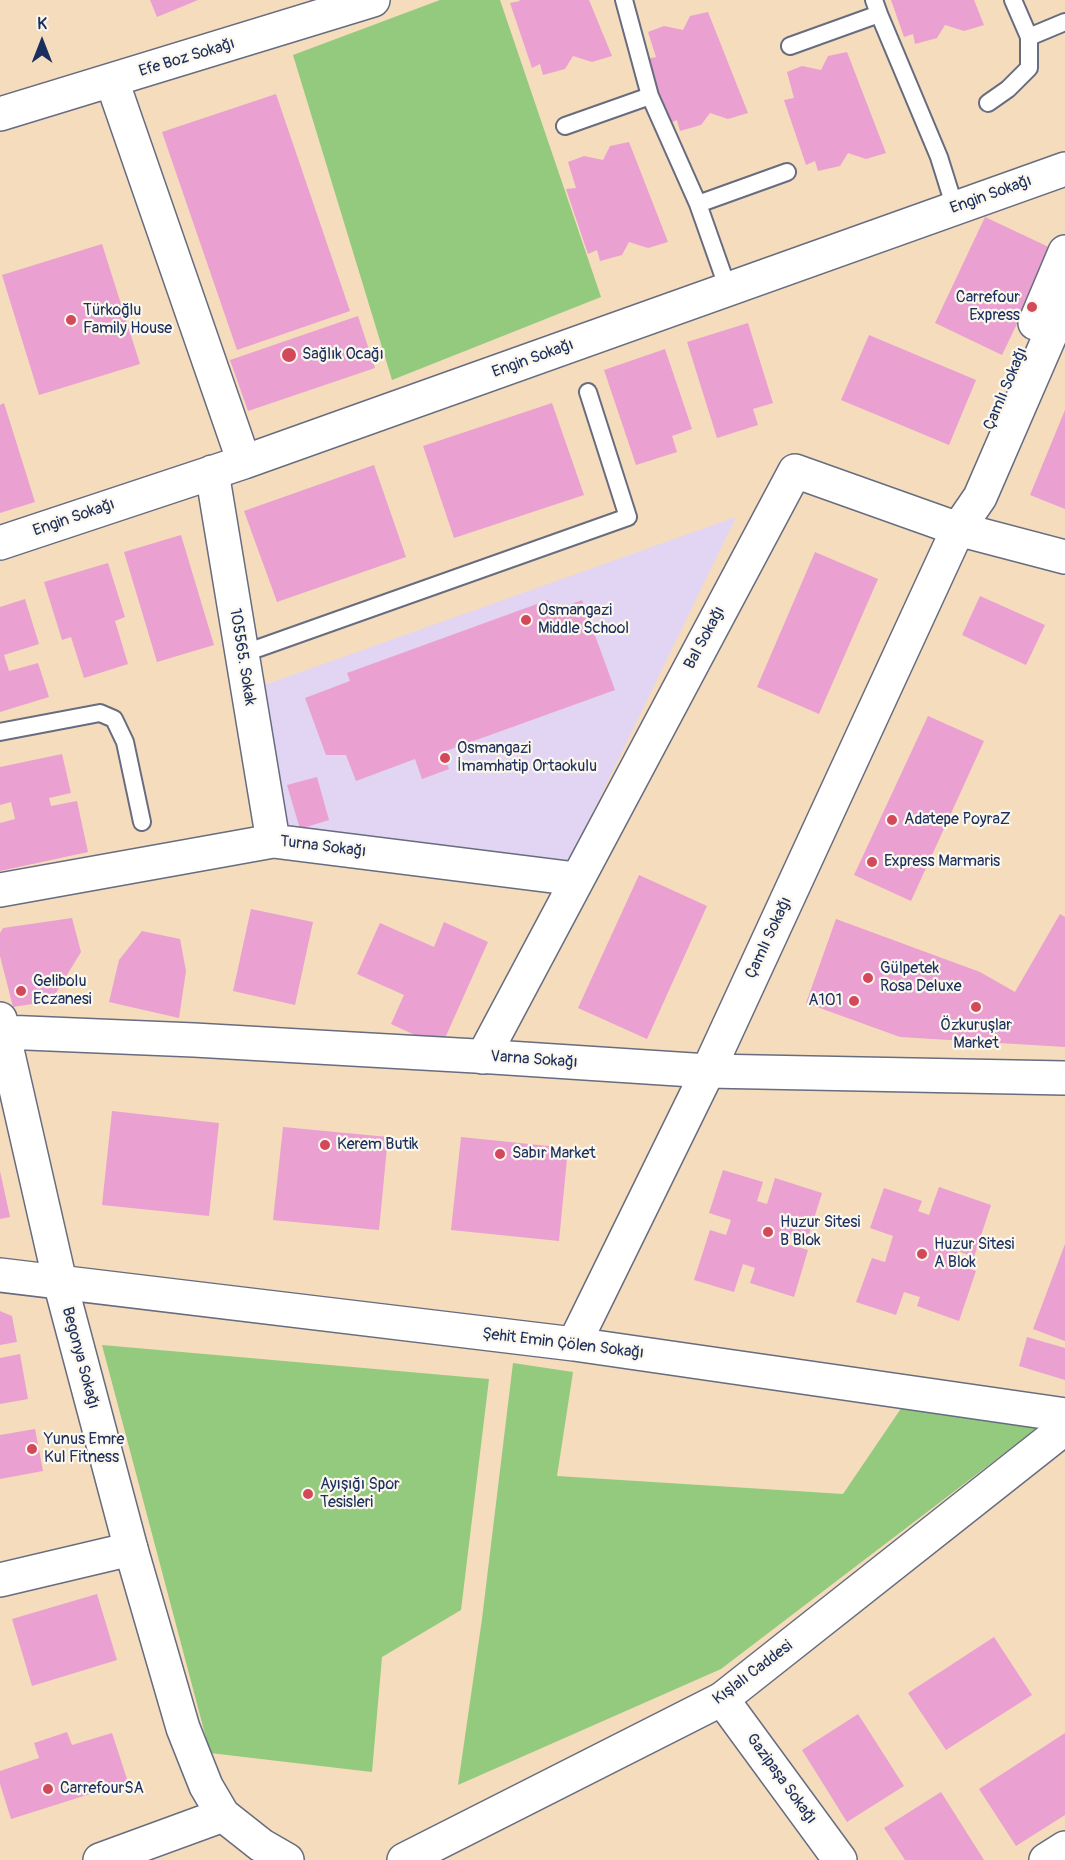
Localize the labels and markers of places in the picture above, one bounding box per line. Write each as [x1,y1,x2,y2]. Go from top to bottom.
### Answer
place label: Carrefour Express [956,288,1020,326]
marker: Carrefour Express [1025,300,1039,314]
place label: Türkoğlu Family House [83,301,172,339]
marker: Türkoğlu Family House [64,313,78,327]
place label: Sağlık Ocağı [302,345,384,365]
marker: Sağlık Ocağı [280,346,298,364]
place label: Osmangazi Middle School [538,601,629,639]
marker: Osmangazi Middle School [519,613,533,627]
place label: Osmangazi İmamhatip Ortaokulu [457,739,597,777]
marker: Osmangazi İmamhatip Ortaokulu [438,751,452,765]
place label: Adatepe PoyraZ [904,810,1011,830]
marker: Adatepe PoyraZ [885,813,899,827]
place label: Express Marmaris [884,852,1000,872]
marker: Express Marmaris [865,855,879,869]
place label: Gülpetek Rosa Deluxe [880,959,962,997]
marker: Gülpetek Rosa Deluxe [861,971,875,985]
place label: Gelibolu Eczanesi [33,972,92,1010]
marker: Gelibolu Eczanesi [14,984,28,998]
place label: A101 [808,991,842,1011]
marker: A101 [847,994,861,1008]
marker: Özkuruşlar Market [969,1000,983,1014]
place label: Özkuruşlar Market [940,1016,1012,1054]
place label: Kerem Butik [337,1135,418,1155]
marker: Kerem Butik [318,1138,332,1152]
place label: Sabır Market [512,1144,596,1164]
marker: Sabır Market [493,1147,507,1161]
place label: Huzur Sitesi B Blok [780,1213,860,1251]
marker: Huzur Sitesi B Blok [761,1225,775,1239]
place label: Huzur Sitesi A Blok [934,1235,1014,1273]
marker: Huzur Sitesi A Blok [915,1247,929,1261]
place label: Yunus Emre Kul Fitness [44,1430,124,1468]
marker: Yunus Emre Kul Fitness [25,1442,39,1456]
place label: Ayışığı Spor Tesisleri [320,1475,400,1513]
marker: Ayışığı Spor Tesisleri [301,1487,315,1501]
place label: CarrefourSA [60,1779,144,1799]
marker: CarrefourSA [41,1782,55,1796]

